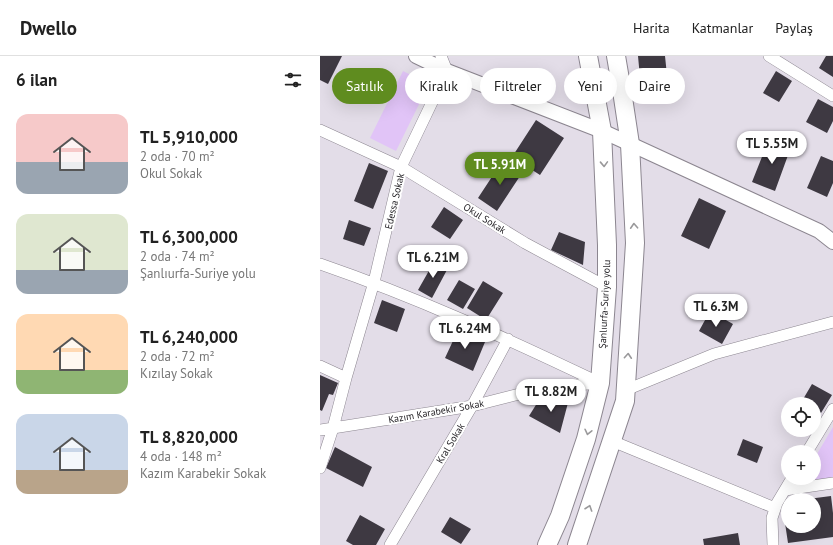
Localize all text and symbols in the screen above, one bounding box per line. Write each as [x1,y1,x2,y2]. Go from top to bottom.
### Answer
text: Dwello [20,16,77,40]
text: Harita [633,19,670,37]
text: Katmanlar [692,19,753,37]
text: Paylaş [775,19,813,37]
chip: Satılık [332,68,397,104]
chip: Kiralık [405,68,472,104]
chip: Filtreler [480,68,556,104]
chip: Yeni [564,68,617,104]
chip: Daire [625,68,685,104]
text: 6 ilan [16,69,57,91]
icon: filters [282,69,304,91]
text: TL 5,910,000 [140,126,238,148]
icon: home [48,130,96,178]
pin: TL 5.55M [731,131,813,165]
text: TL 5.55M [746,135,798,152]
text: 2 oda · 70 m² [140,148,215,165]
pin: TL 5.91M [459,152,541,186]
text: TL 5.91M [474,156,526,173]
one-way arrow [599,161,608,167]
text: Okul Sokak [140,165,202,182]
street label: Edessa Sokak [382,172,407,230]
street label: Okul Sokak [461,200,509,237]
one-way arrow [630,223,639,229]
text: TL 6,300,000 [140,226,238,248]
icon: home [48,230,96,278]
pin: TL 6.21M [392,245,474,279]
text: 2 oda · 74 m² [140,248,215,265]
text: TL 6.21M [407,249,459,266]
street label: Şanlıurfa-Suriye yolu [596,259,613,349]
text: Şanlıurfa-Suriye yolu [140,265,256,282]
pin: TL 6.3M [679,294,753,328]
text: TL 6.3M [693,298,739,315]
pin: TL 6.24M [424,316,506,350]
text: TL 6.24M [439,320,491,337]
text: TL 6,240,000 [140,326,238,348]
icon: home [48,330,96,378]
text: 2 oda · 72 m² [140,348,215,365]
one-way arrow [624,353,633,359]
text: Kızılay Sokak [140,365,213,382]
pin: TL 8.82M [510,379,592,413]
text: TL 8.82M [525,383,577,400]
street label: Kazım Karabekir Sokak [387,397,485,426]
map controls [781,397,821,533]
button: locate [781,397,821,437]
street label: Kral Sokak [433,420,468,466]
text: TL 8,820,000 [140,426,238,448]
one-way arrow [584,428,593,435]
icon: home [48,430,96,478]
button: + [781,445,821,485]
text: 4 oda · 148 m² [140,448,222,465]
text: Kazım Karabekir Sokak [140,465,266,482]
button: − [781,493,821,533]
one-way arrow [584,505,593,512]

